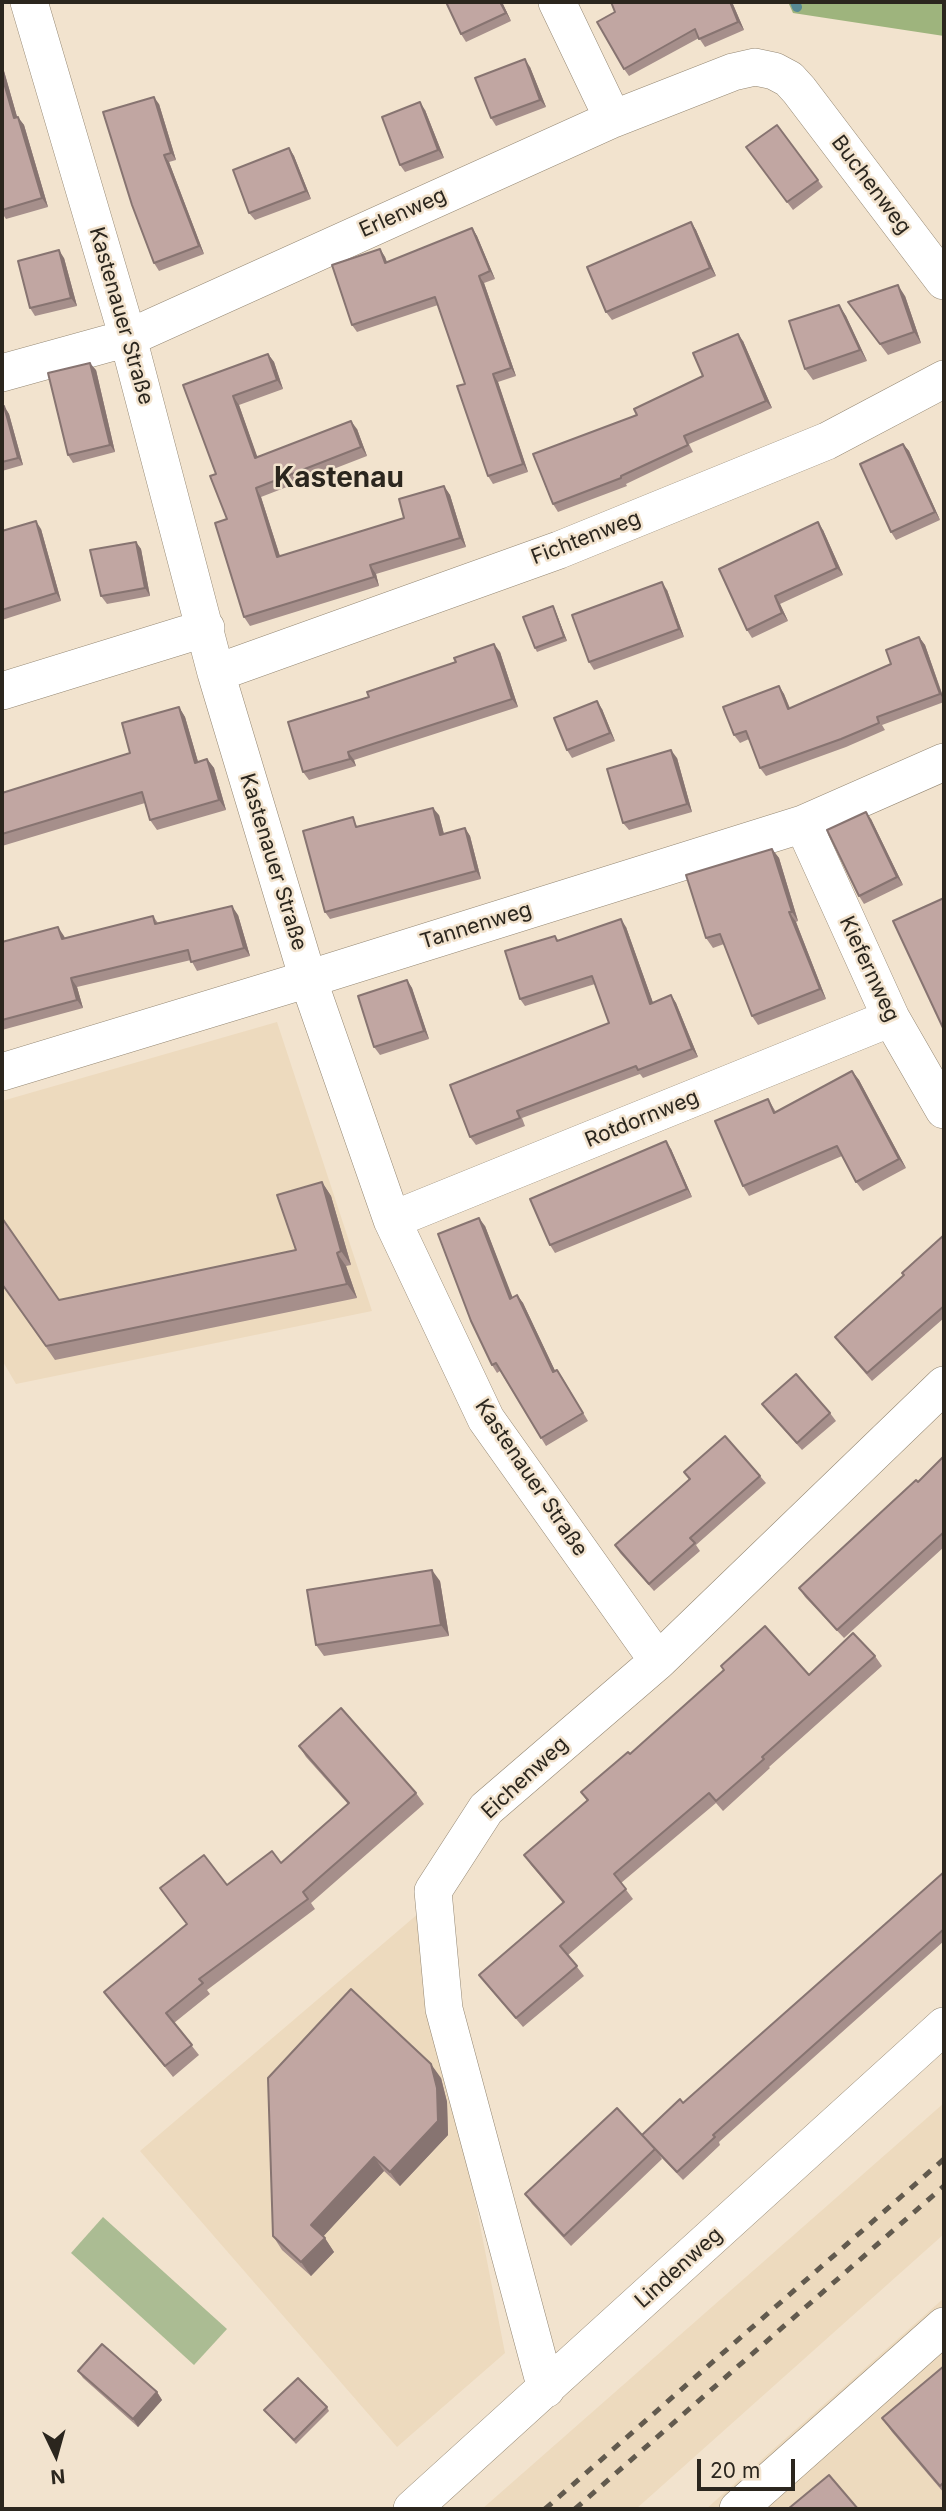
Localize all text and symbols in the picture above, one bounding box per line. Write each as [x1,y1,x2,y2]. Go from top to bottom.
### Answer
street label: Buchenweg [826,131,916,239]
street label: Erlenweg [356,183,450,243]
street label: Kastenauer Straße [84,224,158,408]
district label: Kastenau [274,462,404,496]
street label: Fichtenweg [528,506,644,570]
street label: Kastenauer Straße [234,770,312,954]
street label: Tannenweg [417,897,535,955]
street label: Kiefernweg [834,912,904,1026]
street label: Rotdornweg [581,1085,703,1153]
street label: Kastenauer Straße [469,1395,593,1561]
street label: Eichenweg [477,1732,573,1824]
street label: Lindenweg [630,2222,728,2314]
north arrow [21,2420,91,2490]
scale bar [701,2444,799,2488]
text: 20 m [710,2458,760,2483]
text: N [50,2464,66,2489]

